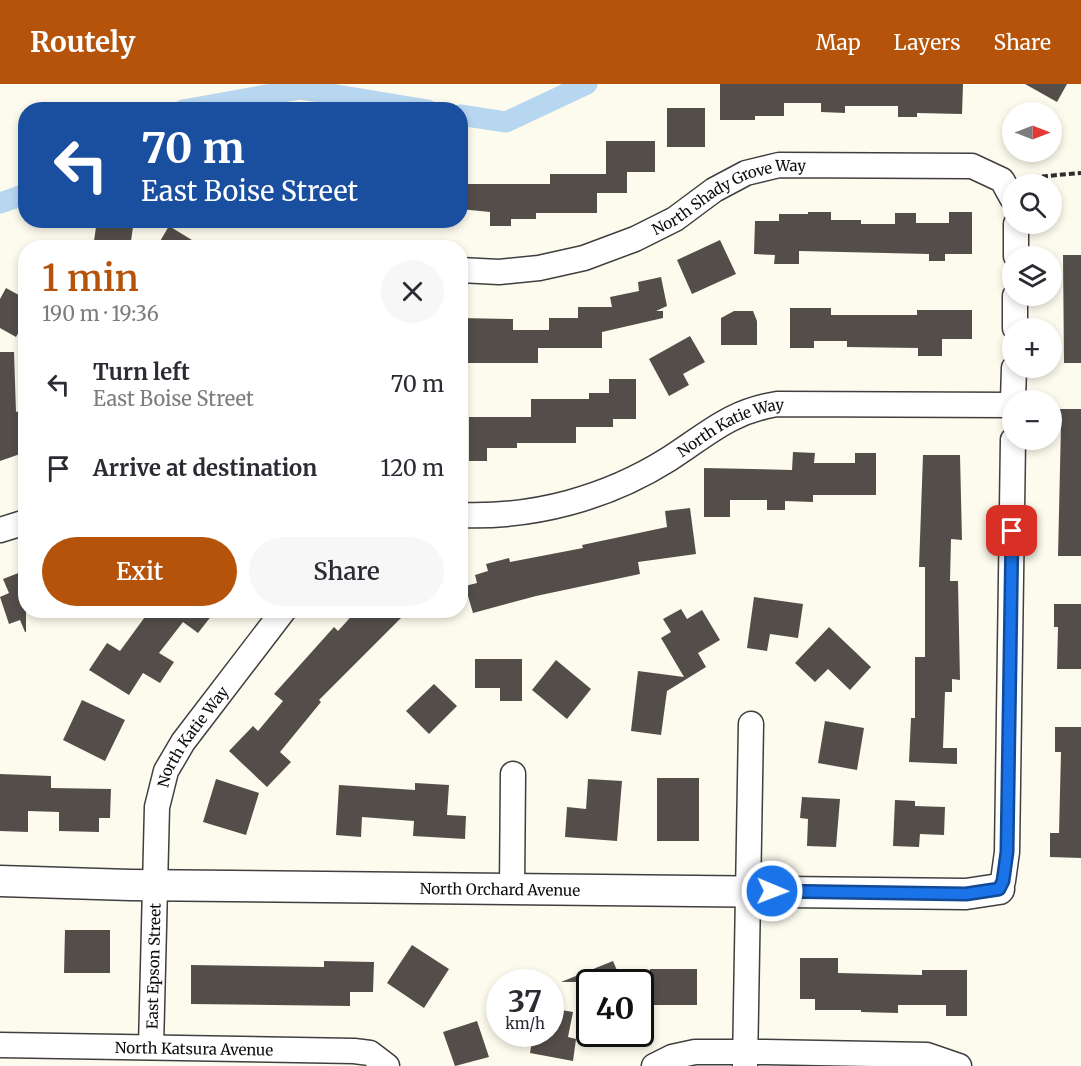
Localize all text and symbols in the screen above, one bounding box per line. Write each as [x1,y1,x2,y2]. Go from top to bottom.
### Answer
text: Routely [30,24,135,60]
text: Map [816,29,861,56]
text: Layers [894,29,961,56]
text: Share [994,29,1051,56]
north arrow [1002,102,1062,162]
map controls [1002,102,1062,450]
text: 70 m [141,122,245,174]
icon: left [42,126,120,204]
street label: North Shady Grove Way [649,155,806,239]
text: East Boise Street [141,174,358,208]
button: search [1002,174,1062,234]
button: layers [1002,246,1062,306]
text: 1 min [42,256,139,301]
button: close [381,260,444,323]
text: 190 m · 19:36 [42,301,159,326]
button: + [1002,318,1062,378]
text: Turn left [93,358,190,386]
icon: left [42,368,75,401]
text: 70 m [391,370,444,398]
text: East Boise Street [93,386,254,411]
button: − [1002,390,1062,450]
street label: North Katie Way [673,394,784,461]
icon: arrive [42,452,75,485]
text: Arrive at destination [93,454,317,482]
text: 120 m [380,454,444,482]
pin [986,505,1037,556]
icon: arrive [995,514,1028,547]
button: Exit [42,537,237,606]
button: Share [249,537,444,606]
street label: North Katie Way [153,682,232,789]
position arrow [740,859,804,923]
street label: North Orchard Avenue [420,879,580,899]
street label: East Epson Street [142,903,164,1029]
speed limit sign: 40 [576,969,654,1047]
text: 37 [508,982,542,1020]
text: km/h [505,1014,545,1033]
street label: North Katsura Avenue [115,1037,273,1059]

